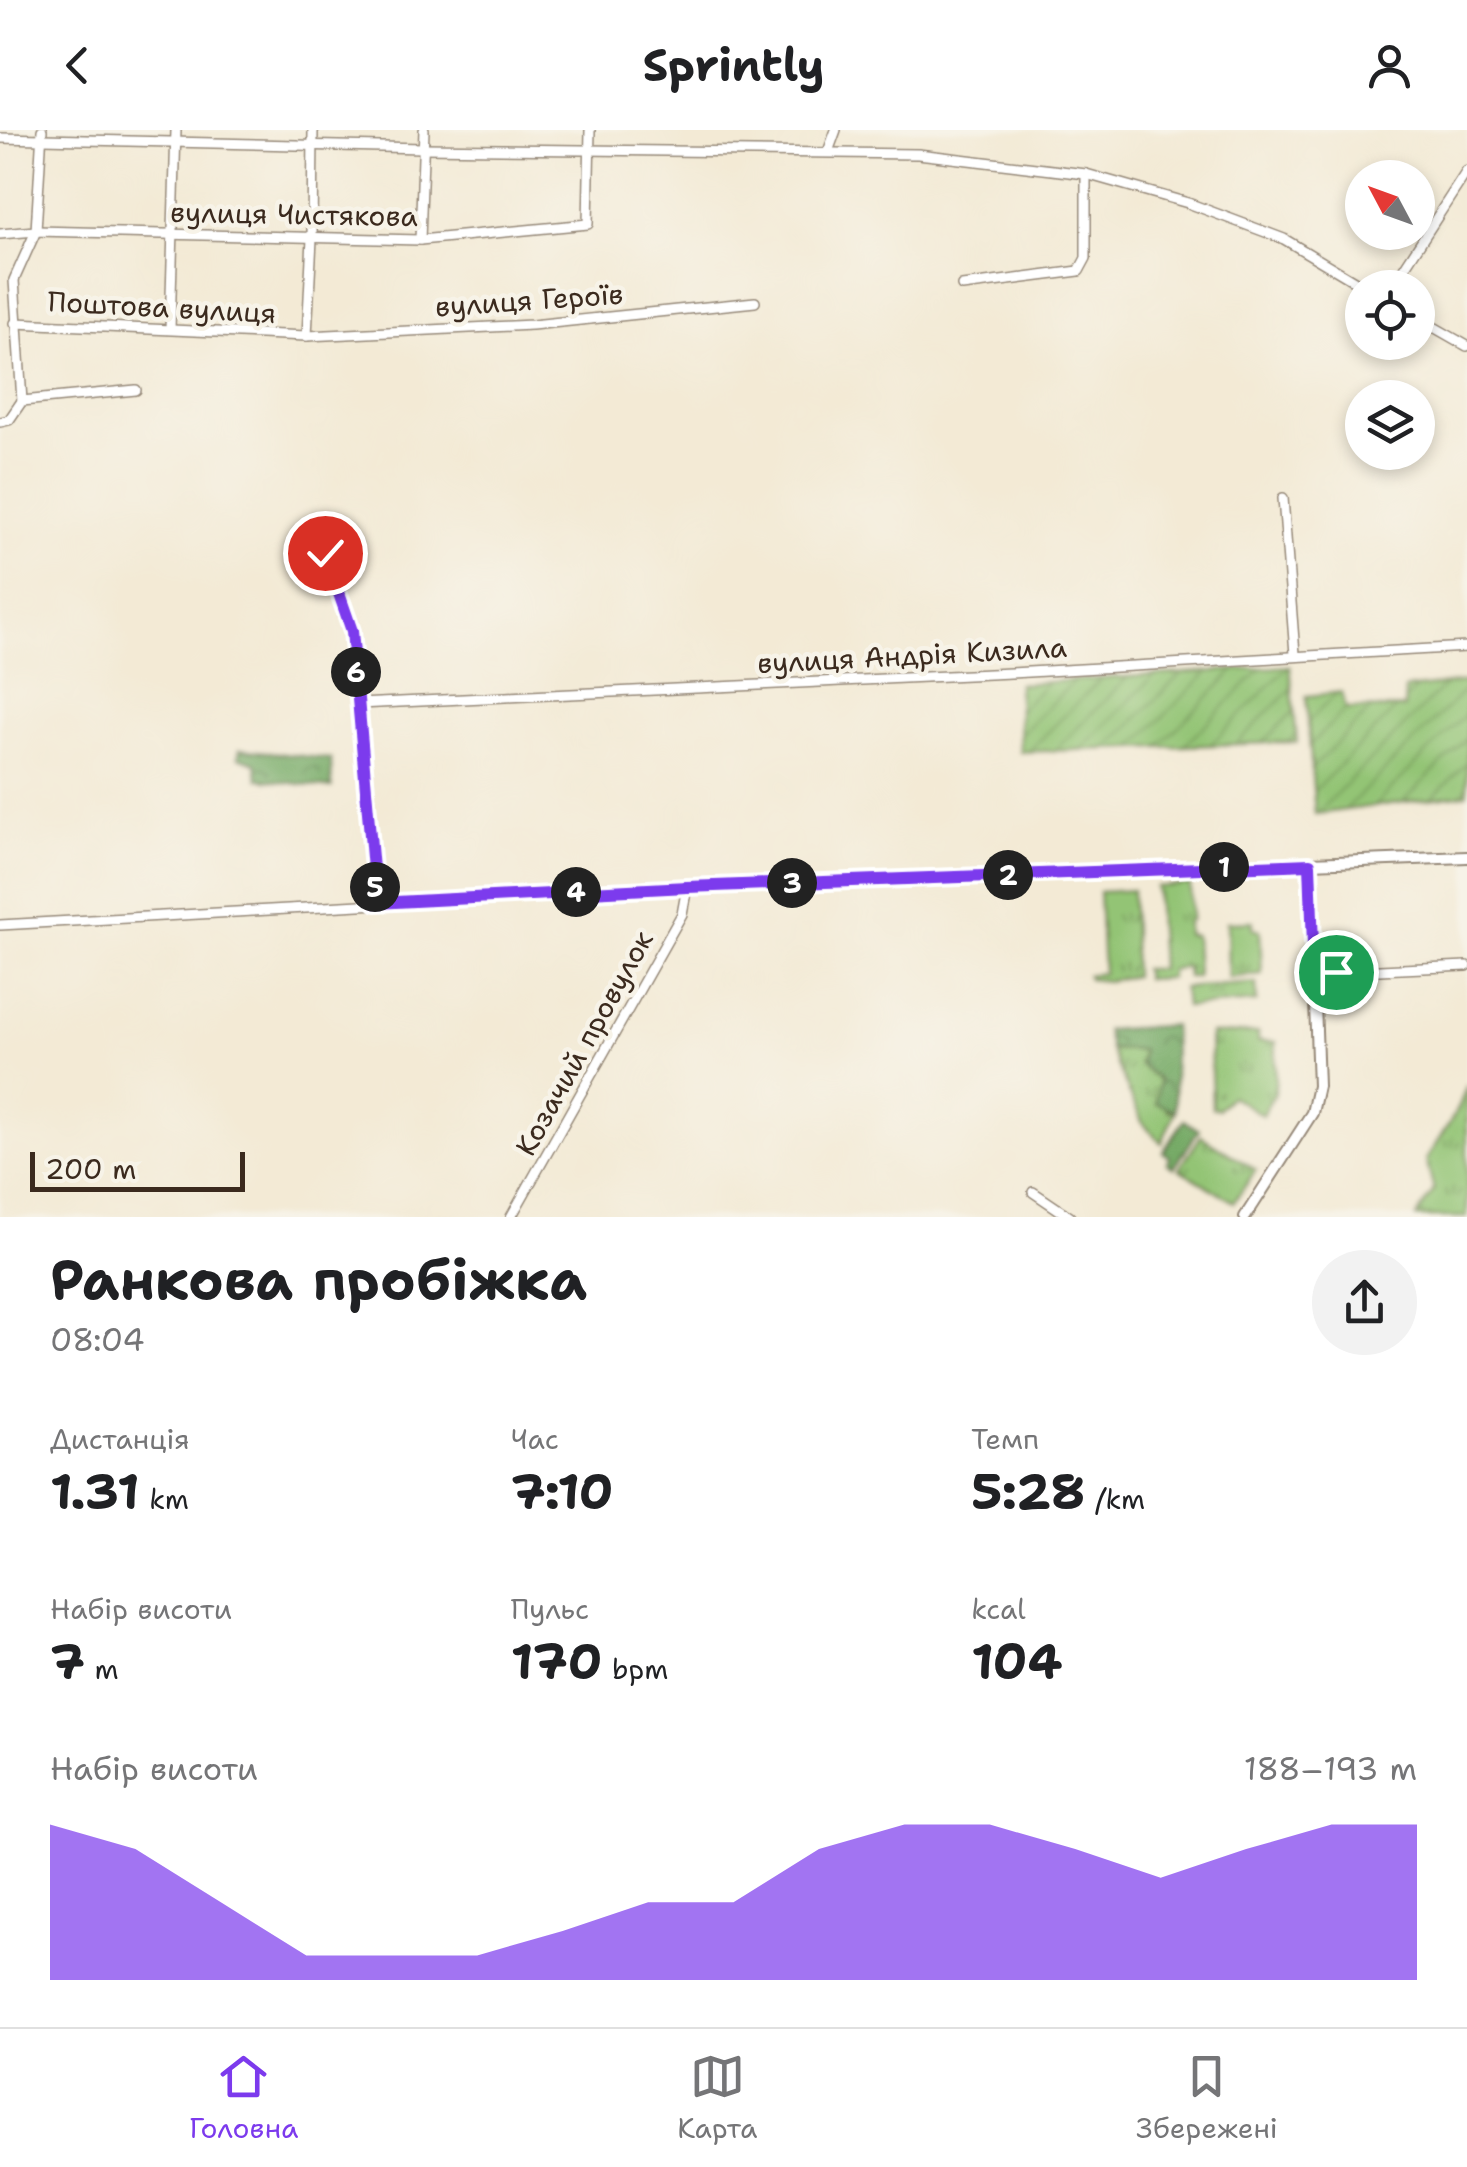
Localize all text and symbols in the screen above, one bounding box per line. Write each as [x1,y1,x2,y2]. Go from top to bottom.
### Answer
text: Sprintly [643,35,824,95]
icon: back [50,38,105,93]
icon: person [1362,38,1417,93]
north arrow [1345,160,1435,250]
map controls [1345,160,1435,470]
street label: вулиця Чистякова [170,193,418,235]
button: locate [1345,270,1435,360]
street label: вулиця Героїв [434,274,624,326]
street label: Поштова вулиця [47,282,277,332]
button: layers [1345,380,1435,470]
pin [283,511,368,596]
icon: check [298,526,353,581]
street label: вулиця Андрія Кизила [756,628,1068,682]
pin: 6 [331,647,381,697]
text: 6 [346,653,366,691]
pin: 1 [1199,842,1249,892]
text: 1 [1218,848,1230,886]
pin: 2 [983,850,1033,900]
text: 2 [998,856,1018,894]
pin: 3 [767,858,817,908]
pin: 5 [350,862,400,912]
text: 3 [782,864,802,902]
pin: 4 [551,867,601,917]
text: 5 [366,868,384,906]
text: 4 [566,873,586,911]
street label: Козачий провулок [506,923,662,1162]
pin [1294,930,1379,1015]
icon: arrive [1309,945,1364,1000]
scale bar [30,1147,245,1192]
text: 200 m [45,1150,136,1188]
text: Ранкова пробіжка [50,1243,587,1317]
button: share [1312,1250,1417,1355]
text: 08:04 [50,1318,145,1361]
text: Дистанція [50,1420,190,1458]
text: Час [511,1420,559,1458]
text: Темп [971,1420,1039,1458]
text: 1.31 [50,1458,140,1525]
text: 7:10 [511,1458,614,1525]
text: 5:28 [971,1458,1086,1525]
text: km [140,1480,189,1518]
text: /km [1086,1480,1145,1518]
text: Набір висоти [50,1590,232,1628]
text: Пульс [511,1590,589,1628]
text: kcal [971,1590,1026,1628]
text: 7 [50,1628,85,1695]
text: 170 [511,1628,602,1695]
text: 104 [971,1628,1062,1695]
text: m [85,1650,119,1688]
text: bpm [602,1650,668,1688]
text: Набір висоти [50,1747,258,1790]
text: 188–193 m [1244,1747,1417,1790]
tab: Головна [189,2049,299,2147]
tab: Карта [677,2049,757,2147]
tab: Збережені [1136,2049,1278,2147]

